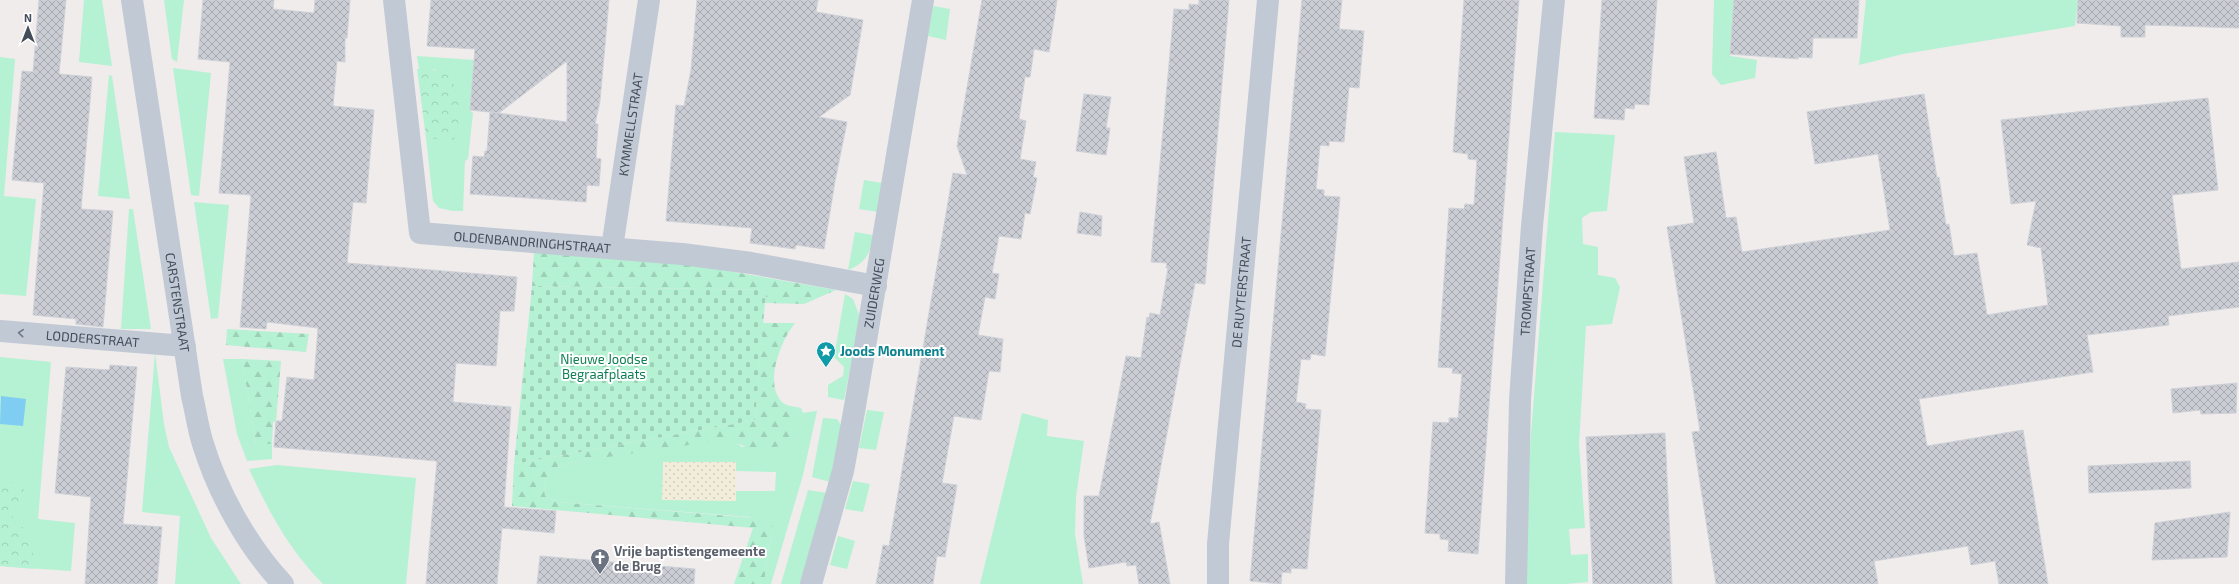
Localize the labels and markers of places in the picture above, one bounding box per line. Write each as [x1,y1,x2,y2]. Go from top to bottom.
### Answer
place icon: Joods Monument [815,340,837,368]
place label: Joods Monument [840,343,945,359]
place label: Vrije baptistengemeente de Brug [614,543,766,574]
church icon: Vrije baptistengemeente de Brug [589,547,611,575]

